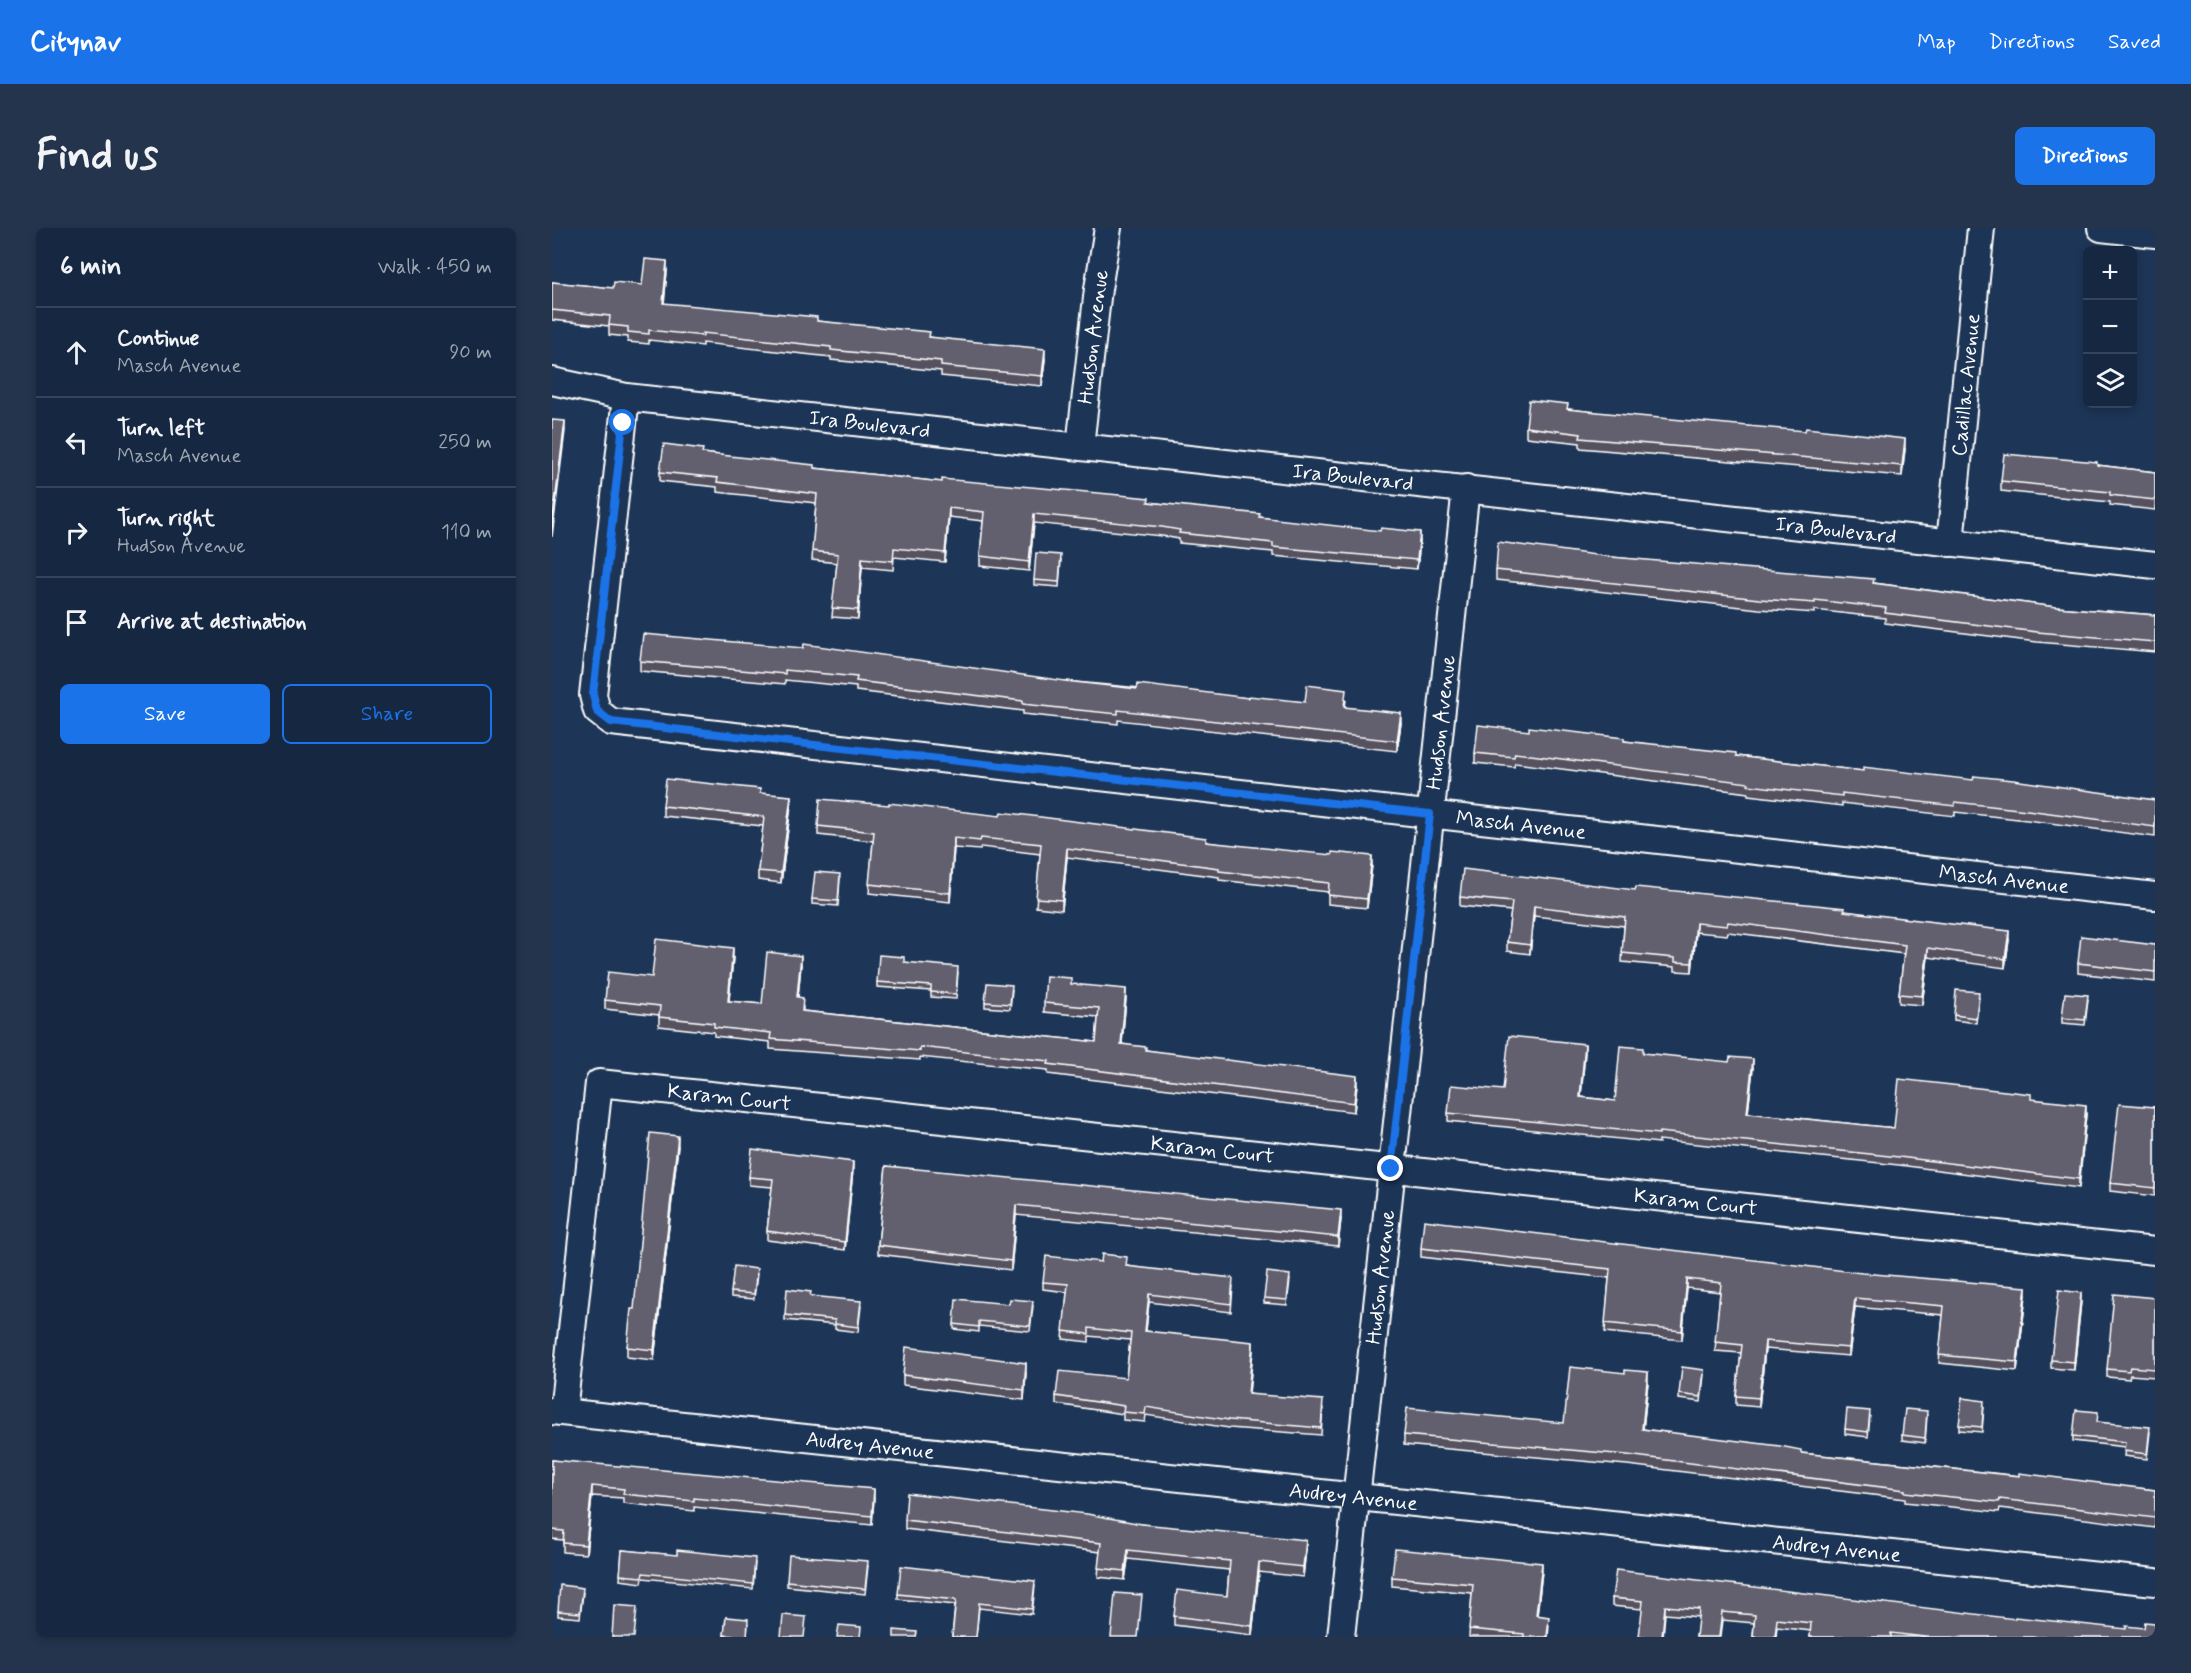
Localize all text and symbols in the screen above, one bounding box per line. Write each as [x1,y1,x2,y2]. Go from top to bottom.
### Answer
text: Citynav [30,24,121,61]
text: Map [1917,28,1956,56]
text: Directions [1989,28,2075,56]
text: Saved [2108,28,2161,56]
button: Directions [2015,127,2155,185]
text: Find us [36,129,158,184]
map controls [2083,246,2137,408]
button: + [2083,246,2137,300]
text: 6 min [60,250,122,284]
text: Walk · 450 m [378,254,492,281]
street label: Hudson Avenue [1072,267,1116,406]
button: − [2083,300,2137,354]
street label: Cadillac Avenue [1946,312,1988,457]
text: Continue [117,325,199,353]
icon: ahead [60,336,93,369]
text: 90 m [449,339,492,366]
text: Masch Avenue [117,353,241,380]
button: layers [2083,354,2137,408]
street label: Ira Boulevard [808,404,932,445]
route start [609,409,635,435]
text: Turn left [117,415,205,443]
icon: left [60,426,93,459]
text: 250 m [438,429,492,456]
text: Masch Avenue [117,443,241,470]
street label: Ira Boulevard [1291,457,1415,498]
text: Turn right [117,505,215,533]
street label: Ira Boulevard [1774,510,1898,552]
icon: right [60,516,93,549]
text: 110 m [441,519,492,546]
text: Hudson Avenue [117,533,246,560]
icon: arrive [60,606,93,639]
text: Arrive at destination [117,608,307,636]
street label: Hudson Avenue [1420,654,1463,791]
button: Save [60,684,270,744]
button: Share [282,684,492,744]
street label: Masch Avenue [1454,804,1588,847]
street label: Masch Avenue [1937,859,2070,901]
street label: Karam Court [666,1077,792,1119]
street label: Karam Court [1149,1130,1276,1171]
route end [1377,1155,1403,1181]
street label: Karam Court [1632,1182,1759,1223]
street label: Hudson Avenue [1360,1208,1402,1346]
street label: Audrey Avenue [804,1425,936,1467]
street label: Audrey Avenue [1288,1477,1419,1518]
street label: Audrey Avenue [1771,1528,1902,1570]

